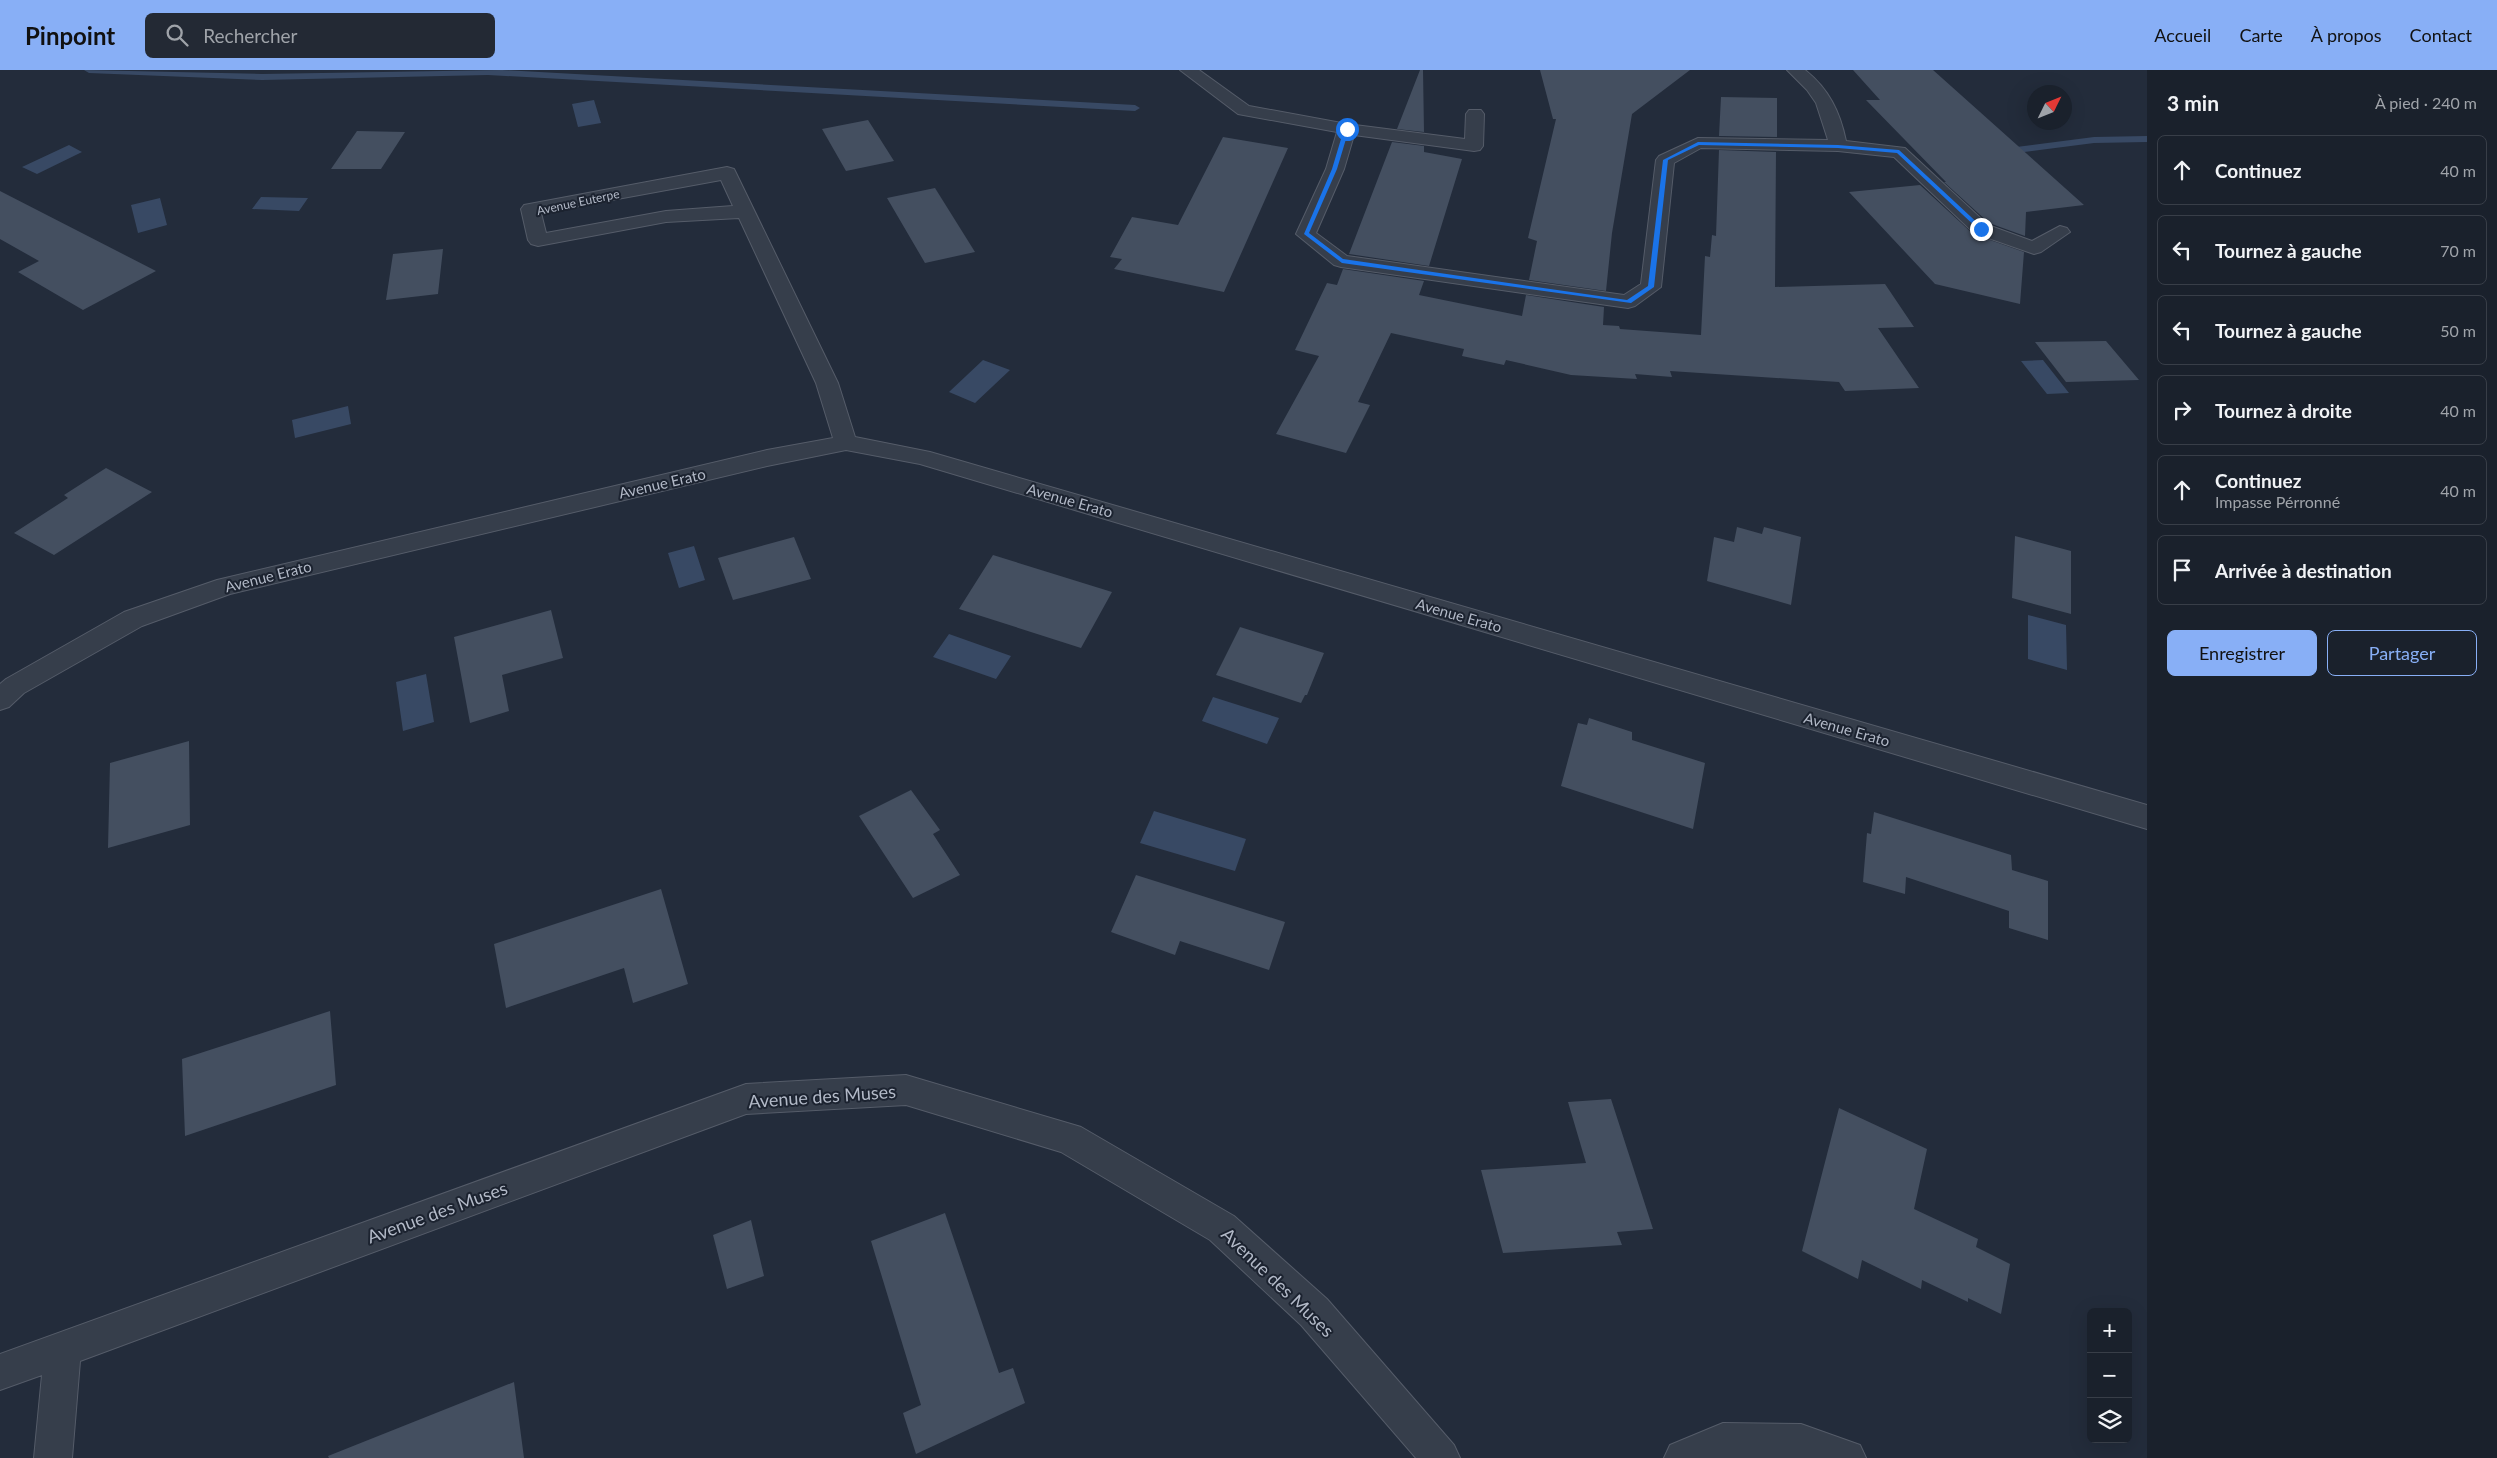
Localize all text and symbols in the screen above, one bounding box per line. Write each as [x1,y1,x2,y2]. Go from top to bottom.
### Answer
search box [145,13,495,58]
text: Pinpoint [25,21,115,50]
icon: search [163,21,191,49]
text: Rechercher [203,24,297,47]
text: Accueil [2154,24,2211,46]
text: Carte [2239,24,2283,46]
text: À propos [2311,24,2382,46]
text: Contact [2410,24,2472,46]
north arrow [2027,85,2072,130]
text: 3 min [2167,90,2219,115]
text: À pied · 240 m [2375,93,2477,112]
route start [1336,118,1359,141]
icon: ahead [2168,156,2196,184]
text: Continuez [2215,159,2301,182]
text: 40 m [2440,161,2476,180]
street label: Avenue Euterpe [535,186,621,218]
route end [1970,218,1993,241]
icon: left [2168,236,2196,264]
text: Tournez à gauche [2215,239,2362,262]
text: 70 m [2440,241,2476,260]
icon: left [2168,316,2196,344]
text: Tournez à gauche [2215,319,2362,342]
text: 50 m [2440,321,2476,340]
icon: right [2168,396,2196,424]
text: Tournez à droite [2215,399,2352,422]
text: 40 m [2440,401,2476,420]
street label: Avenue Erato [617,464,707,502]
text: Continuez [2215,469,2301,492]
icon: ahead [2168,476,2196,504]
street label: Avenue Erato [1025,479,1115,521]
text: 40 m [2440,481,2476,500]
text: Impasse Pérronné [2215,492,2340,511]
icon: arrive [2168,556,2196,584]
street label: Avenue Erato [223,557,313,595]
text: Arrivée à destination [2215,559,2392,582]
street label: Avenue Erato [1414,594,1504,636]
button: Enregistrer [2167,630,2317,676]
button: Partager [2327,630,2477,676]
street label: Avenue Erato [1802,708,1892,750]
street label: Avenue des Muses [747,1080,897,1112]
street label: Avenue des Muses [364,1176,510,1248]
street label: Avenue des Muses [1217,1223,1339,1341]
map controls [2087,1308,2132,1443]
button: + [2087,1308,2132,1353]
button: − [2087,1353,2132,1398]
button: layers [2087,1398,2132,1443]

